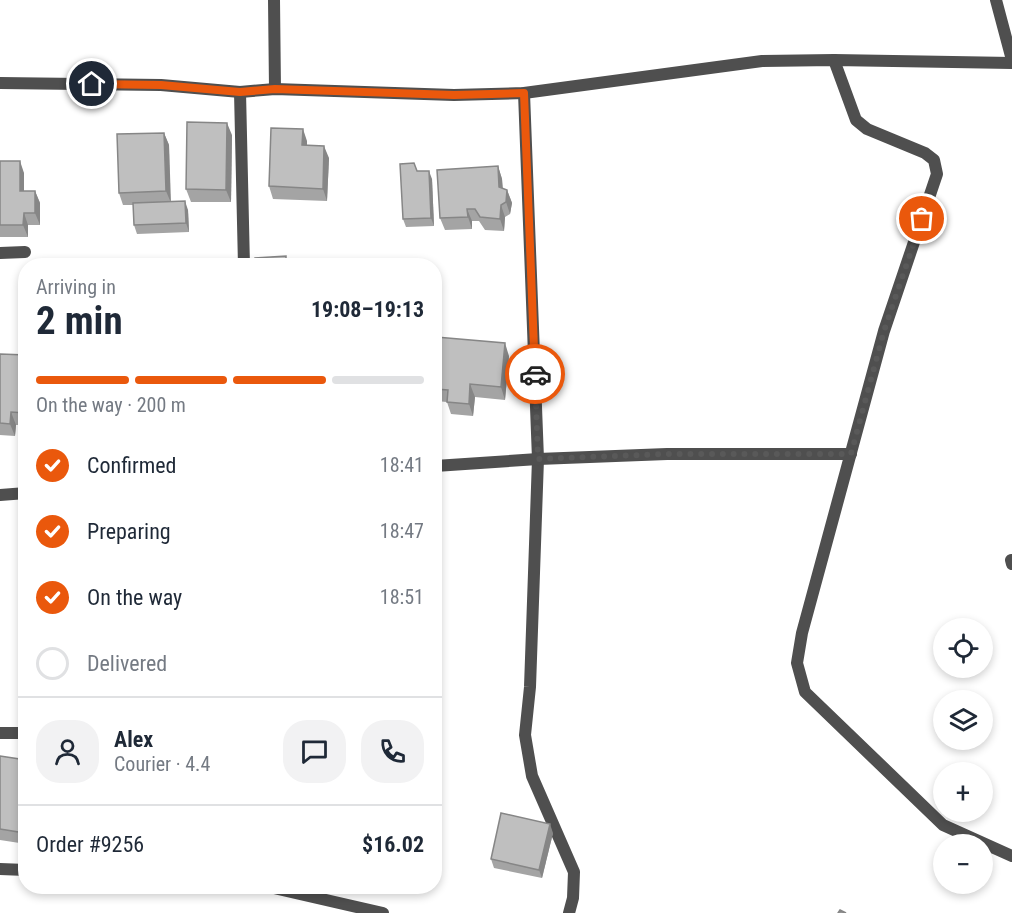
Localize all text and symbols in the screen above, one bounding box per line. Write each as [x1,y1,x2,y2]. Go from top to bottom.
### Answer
pin [66,58,117,109]
icon: home [75,67,108,100]
pin [896,193,947,244]
icon: bag [905,202,938,235]
text: Arriving in [36,275,116,299]
text: 19:08–19:13 [311,297,424,322]
text: 2 min [36,298,123,344]
courier [505,344,565,404]
icon: car [519,358,552,391]
text: On the way · 200 m [36,393,186,417]
icon: check [36,449,69,482]
text: Confirmed [87,453,176,478]
text: 18:41 [380,453,424,477]
icon: check [36,515,69,548]
text: Preparing [87,519,171,544]
text: 18:47 [380,519,424,543]
icon: check [36,581,69,614]
text: On the way [87,585,182,610]
text: 18:51 [380,585,424,609]
map controls [933,618,993,894]
button: locate [933,618,993,678]
text: Delivered [87,651,167,676]
button: layers [933,690,993,750]
button: person [36,720,99,783]
button: chat [283,720,346,783]
button: phone [361,720,424,783]
text: Alex [114,727,153,752]
text: Courier · 4.4 [114,752,210,776]
button: + [933,762,993,822]
text: Order #9256 [36,832,144,857]
text: $16.02 [362,832,424,857]
button: − [933,834,993,894]

